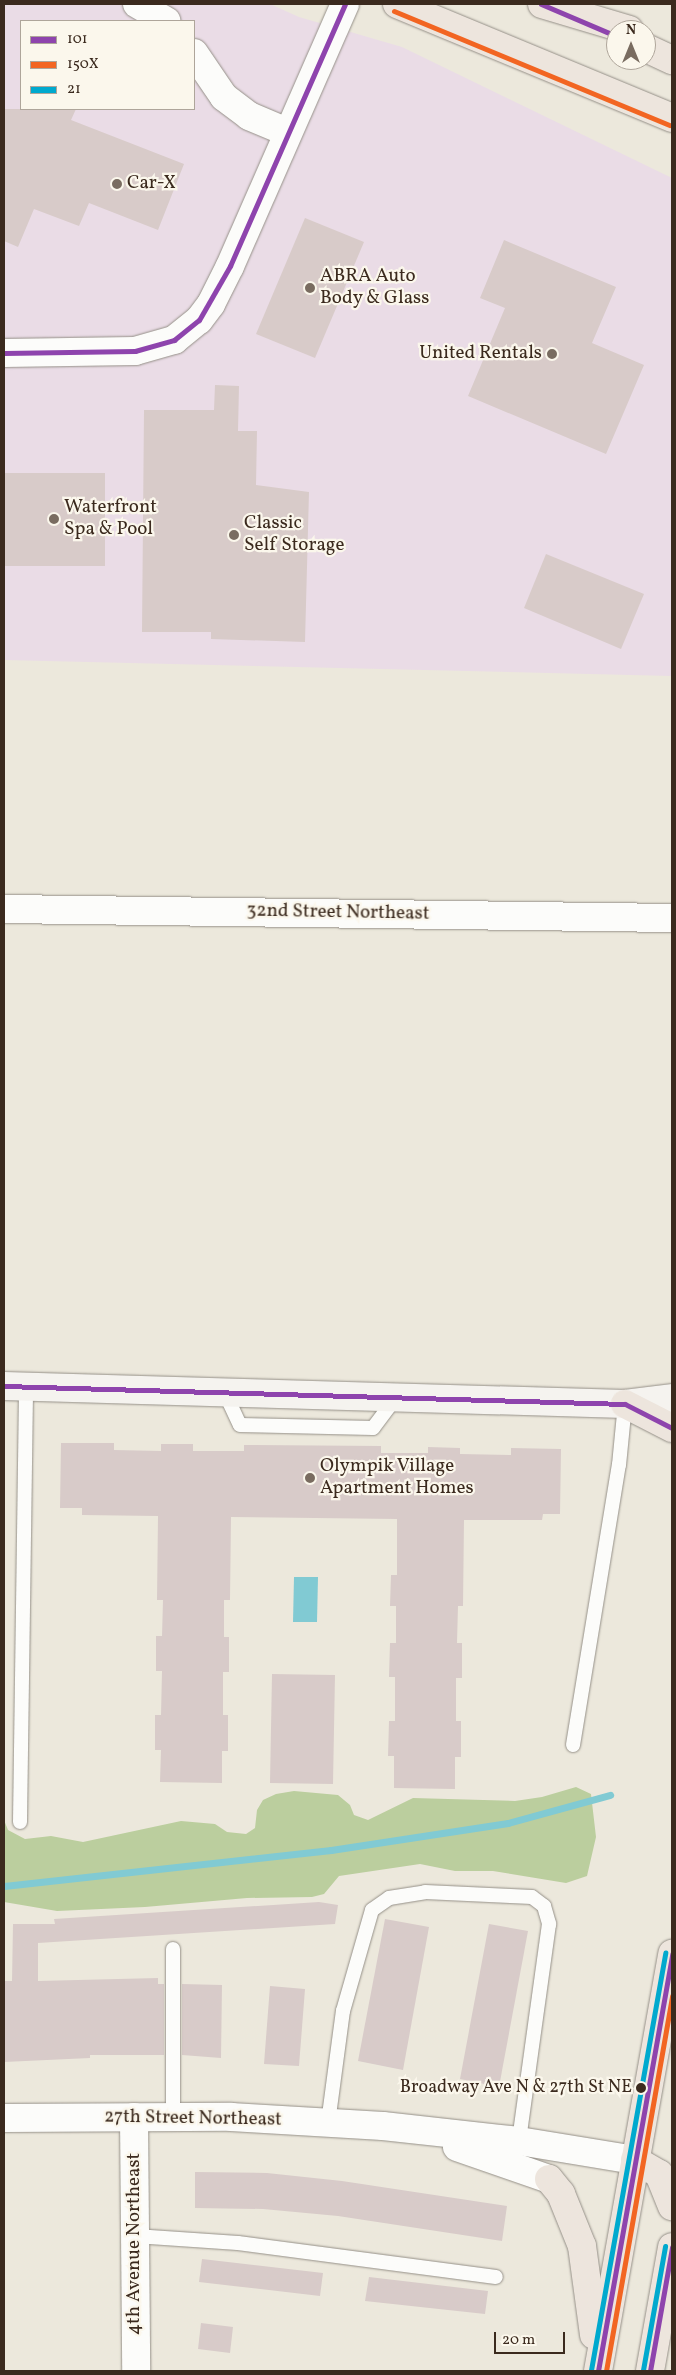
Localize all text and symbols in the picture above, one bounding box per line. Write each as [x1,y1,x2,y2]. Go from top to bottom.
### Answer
legend [20,20,195,110]
north arrow [606,20,656,70]
text: N [626,21,636,40]
text: 101 [67,29,88,50]
text: 150X [67,54,99,75]
text: 21 [67,79,81,100]
place label: Car-X [127,173,176,195]
marker: Car-X [111,178,123,190]
place label: ABRA Auto Body & Glass [320,266,430,310]
marker: ABRA Auto Body & Glass [304,282,316,294]
place label: United Rentals [419,343,542,365]
marker: United Rentals [546,348,558,360]
place label: Waterfront Spa & Pool [64,497,157,541]
marker: Waterfront Spa & Pool [48,513,60,525]
place label: Classic Self Storage [244,513,343,557]
marker: Classic Self Storage [228,529,240,541]
street label: 32nd Street Northeast [246,900,430,926]
place label: Olympik Village Apartment Homes [320,1456,474,1500]
marker: Olympik Village Apartment Homes [304,1472,316,1484]
place label: Broadway Ave N & 27th St NE [399,2077,632,2099]
marker: Broadway Ave N & 27th St NE [636,2083,646,2093]
street label: 27th Street Northeast [104,2106,282,2132]
street label: 4th Avenue Northeast [124,2153,146,2335]
scale bar [496,2322,567,2354]
text: 20 m [502,2330,535,2351]

